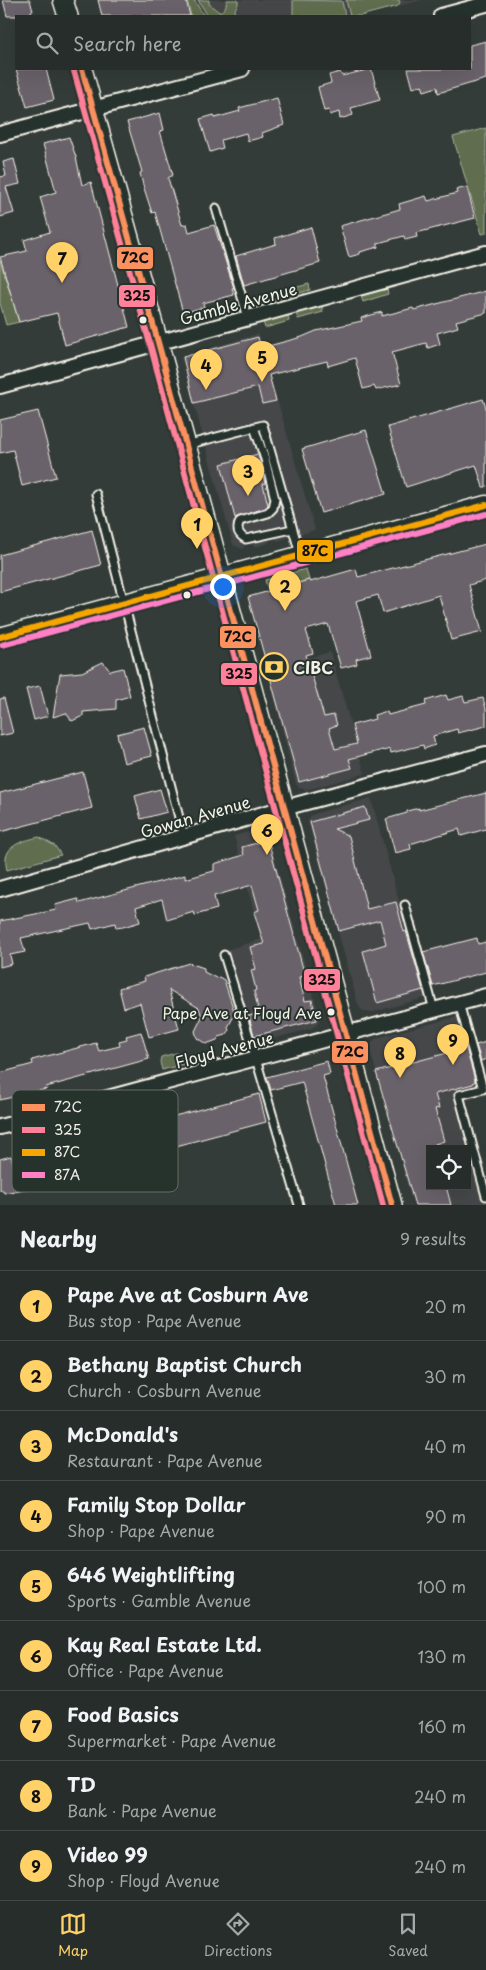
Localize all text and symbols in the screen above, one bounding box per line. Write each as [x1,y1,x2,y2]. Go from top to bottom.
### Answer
search box [15,15,471,70]
icon: search [33,29,61,57]
text: Search here [73,29,182,57]
pin: 7 [46,242,78,283]
line badge: 72C [116,246,154,270]
text: 72C [121,247,149,268]
street label: Gamble Avenue [177,276,299,330]
line badge: 325 [118,284,156,308]
text: 325 [123,285,151,306]
unlabelled marker [138,315,148,325]
pin: 5 [246,341,278,382]
pin: 4 [190,349,222,390]
pin: 3 [232,455,264,496]
pin: 1 [181,508,213,549]
line badge: 87C [296,539,334,563]
text: 87C [302,540,329,561]
pin: 2 [269,570,301,611]
your location [210,574,236,600]
unlabelled marker [182,590,192,600]
line badge: 72C [219,625,257,649]
text: 72C [224,626,252,647]
bank icon: CIBC [259,652,289,682]
place label: CIBC [293,655,333,679]
line badge: 325 [220,662,258,686]
text: 325 [225,663,253,684]
street label: Gowan Avenue [137,789,253,843]
pin: 6 [251,814,283,855]
line badge: 325 [303,968,341,992]
text: 325 [308,969,336,990]
place label: Pape Ave at Floyd Ave [162,1001,322,1024]
marker: Pape Ave at Floyd Ave [326,1007,336,1017]
street label: Floyd Avenue [172,1024,276,1074]
pin: 9 [437,1024,469,1065]
pin: 8 [384,1037,416,1078]
line badge: 72C [331,1040,369,1064]
text: 72C [336,1041,364,1062]
legend [12,1090,178,1192]
text: 72C [54,1096,82,1117]
text: 325 [54,1119,82,1140]
text: 87C [54,1141,80,1162]
map controls [426,1145,471,1190]
button: locate [426,1145,471,1190]
text: 87A [54,1164,80,1185]
text: Nearby [20,1222,97,1254]
text: 9 results [400,1226,466,1250]
text: Pape Ave at Cosburn Ave [67,1280,309,1308]
text: 1 [32,1294,40,1318]
text: 20 m [425,1294,466,1318]
text: Bus stop · Pape Avenue [67,1308,242,1332]
text: Bethany Baptist Church [67,1350,302,1378]
text: 2 [30,1364,42,1388]
text: 30 m [424,1364,466,1388]
text: Church · Cosburn Avenue [67,1378,262,1402]
text: McDonald's [67,1420,178,1448]
text: 3 [31,1434,41,1458]
text: 40 m [424,1434,466,1458]
text: Restaurant · Pape Avenue [67,1448,262,1472]
text: Family Stop Dollar [67,1490,246,1518]
text: 4 [31,1504,41,1528]
text: 90 m [425,1504,466,1528]
text: Shop · Pape Avenue [67,1518,215,1542]
text: 646 Weightlifting [67,1560,235,1588]
text: 5 [31,1574,41,1598]
text: 100 m [417,1574,466,1598]
text: Sports · Gamble Avenue [67,1588,251,1612]
text: Kay Real Estate Ltd. [67,1630,262,1658]
text: 6 [30,1644,42,1668]
text: 130 m [418,1644,466,1668]
text: Office · Pape Avenue [67,1658,224,1682]
text: Food Basics [67,1700,179,1728]
text: 7 [31,1714,41,1738]
text: 160 m [418,1714,466,1738]
text: Supermarket · Pape Avenue [67,1728,276,1752]
text: TD [67,1770,96,1798]
text: 8 [31,1784,41,1808]
text: 240 m [414,1784,466,1808]
text: Bank · Pape Avenue [67,1798,217,1822]
text: Video 99 [67,1840,148,1868]
text: 9 [31,1854,41,1878]
text: 240 m [414,1854,466,1878]
text: Shop · Floyd Avenue [67,1868,220,1892]
tab: Map [58,1910,88,1961]
tab: Directions [204,1910,272,1961]
tab: Saved [388,1910,428,1961]

